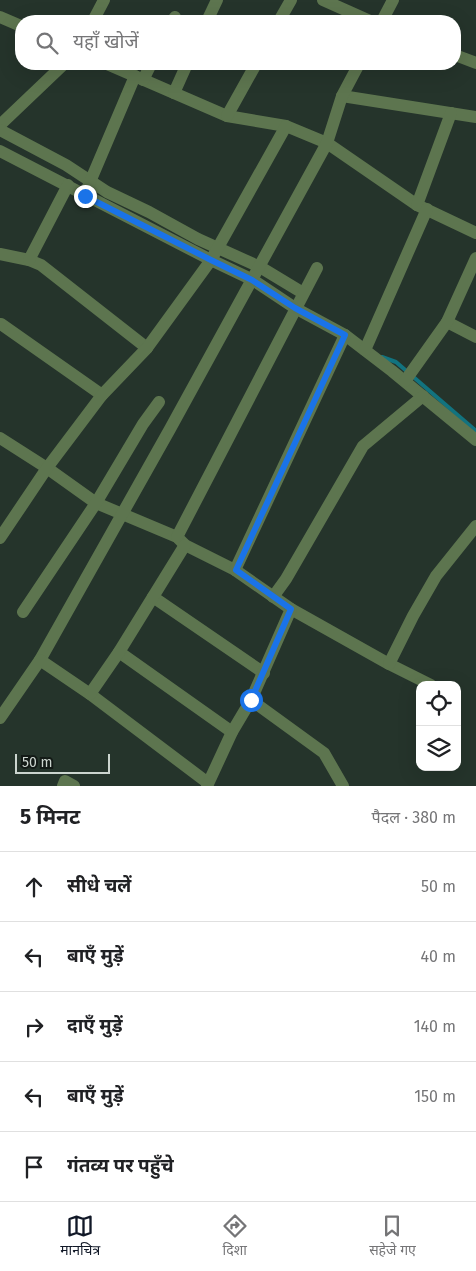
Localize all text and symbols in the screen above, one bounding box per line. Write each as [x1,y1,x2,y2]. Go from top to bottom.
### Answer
search box [15,15,461,70]
icon: search [33,29,61,57]
text: यहाँ खोजें [73,30,139,53]
route end [74,185,97,208]
map controls [416,681,461,771]
button: locate [416,681,461,726]
route start [240,689,263,712]
button: layers [416,726,461,771]
scale bar [15,751,110,774]
text: 50 m [22,754,53,771]
text: 5 मिनट [20,804,80,830]
text: पैदल · 380 m [372,808,456,827]
icon: ahead [20,873,48,901]
text: सीधे चलें [67,874,131,897]
text: 50 m [421,877,456,896]
icon: left [20,943,48,971]
text: बाएँ मुड़ें [67,944,124,967]
text: 40 m [421,947,456,966]
icon: right [20,1013,48,1041]
text: दाएँ मुड़ें [67,1014,123,1037]
text: 140 m [414,1017,456,1036]
icon: left [20,1083,48,1111]
text: बाएँ मुड़ें [67,1084,124,1107]
text: 150 m [414,1087,456,1106]
icon: arrive [20,1153,48,1181]
text: गंतव्य पर पहुँचे [67,1154,174,1177]
tab: मानचित्र [60,1212,100,1261]
tab: दिशा [221,1212,249,1261]
tab: सहेजे गए [369,1212,416,1261]

